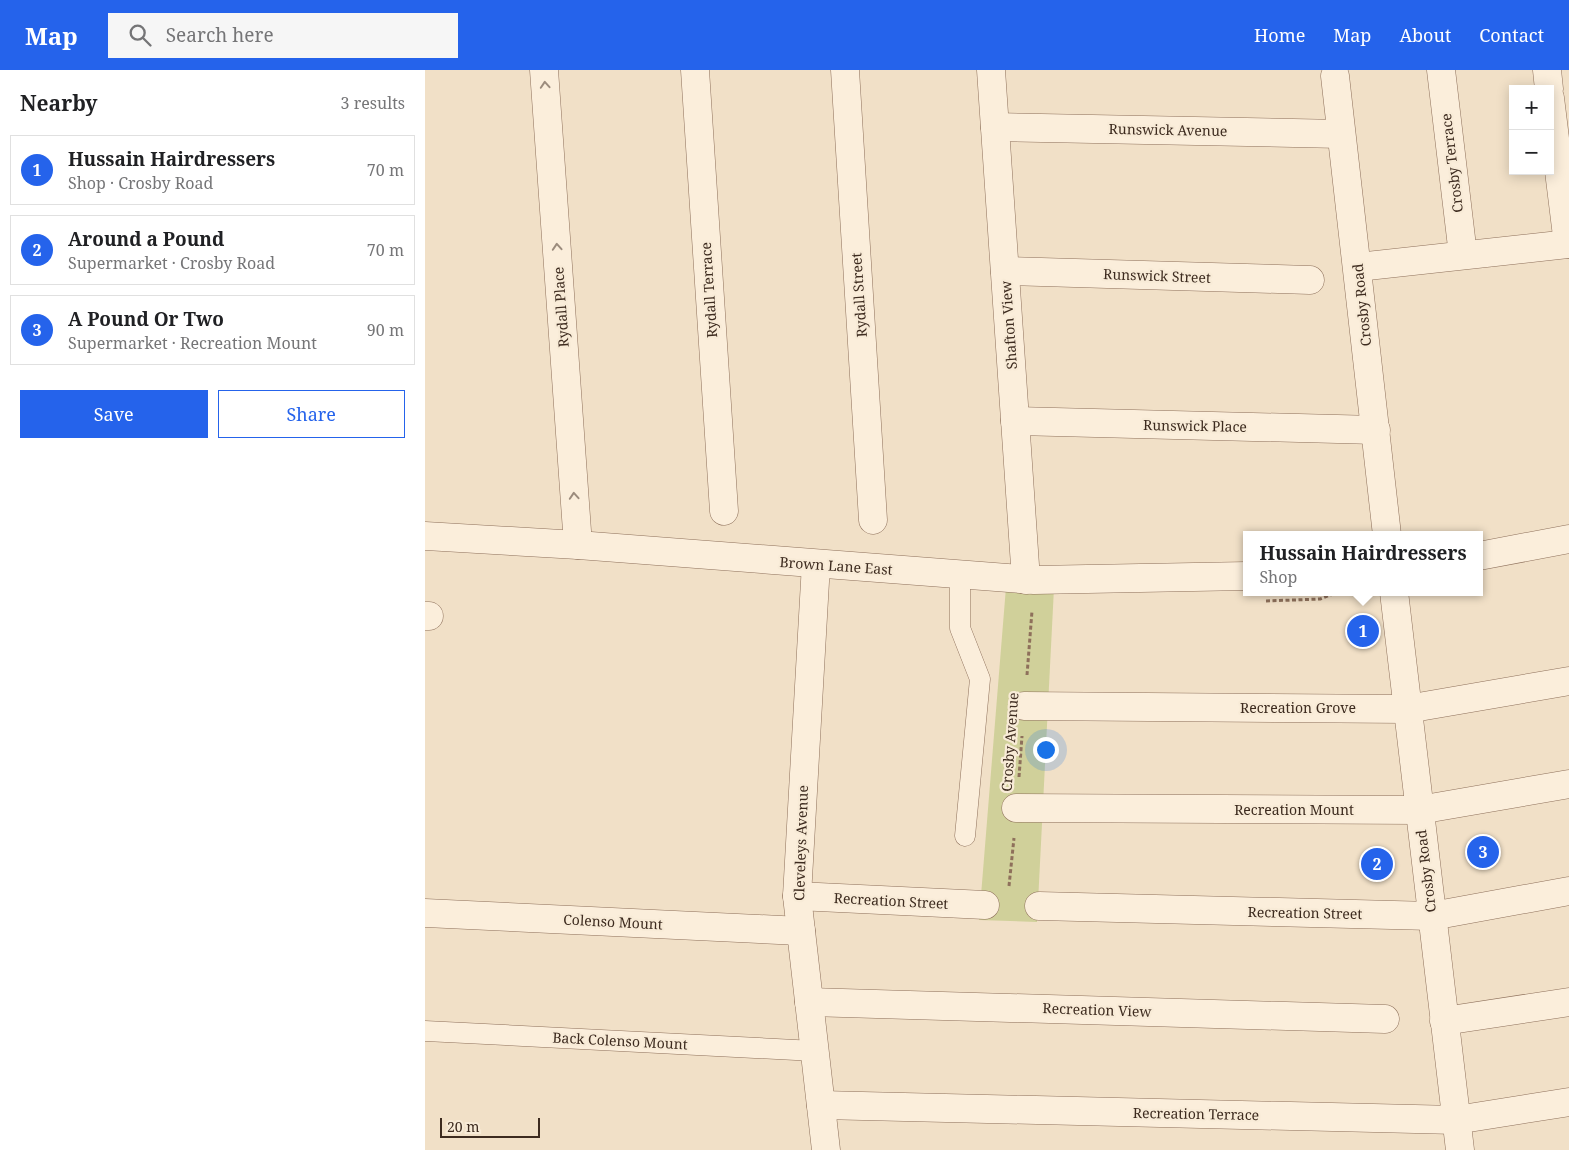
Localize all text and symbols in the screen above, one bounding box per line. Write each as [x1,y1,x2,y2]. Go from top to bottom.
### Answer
search box [108,13,458,58]
text: Map [25,19,78,52]
icon: search [126,21,154,49]
text: Search here [166,22,274,48]
text: Home [1254,23,1305,47]
text: Map [1333,23,1371,47]
text: About [1399,23,1451,47]
text: Contact [1479,23,1544,47]
one-way arrow [540,80,551,88]
map controls [1509,85,1554,175]
button: + [1509,85,1554,130]
text: Nearby [20,89,98,117]
text: 3 results [341,92,405,114]
street label: Crosby Terrace [1436,112,1467,214]
street label: Runswick Avenue [1108,119,1228,140]
button: − [1509,130,1554,175]
text: Hussain Hairdressers [68,146,275,172]
text: 1 [32,159,42,181]
text: 70 m [367,159,404,181]
text: Shop · Crosby Road [68,172,213,194]
text: Around a Pound [68,226,224,252]
text: 2 [32,239,42,261]
text: 70 m [367,239,404,261]
street label: Rydall Terrace [696,241,721,339]
one-way arrow [551,243,562,251]
text: Supermarket · Crosby Road [68,252,275,274]
street label: Rydall Street [846,252,871,338]
street label: Crosby Road [1348,262,1375,347]
street label: Runswick Street [1103,264,1211,287]
street label: Rydall Place [548,266,573,348]
street label: Shafton View [996,279,1021,370]
text: A Pound Or Two [68,306,224,332]
text: 3 [32,319,42,341]
text: 90 m [367,319,404,341]
text: Supermarket · Recreation Mount [68,332,317,354]
button: Save [20,390,208,438]
button: Share [218,390,405,438]
street label: Runswick Place [1143,415,1247,436]
one-way arrow [569,492,580,500]
popup [1243,531,1483,596]
text: Hussain Hairdressers [1259,540,1467,566]
street label: Brown Lane East [779,552,893,579]
text: Shop [1259,566,1297,588]
pin: 1 [1347,612,1379,650]
street label: Crosby Avenue [997,692,1022,792]
street label: Recreation Grove [1240,698,1356,717]
your location [1033,737,1059,763]
street label: Cleveleys Avenue [789,785,812,901]
street label: Recreation Mount [1234,800,1354,819]
street label: Crosby Road [1411,828,1440,914]
pin: 3 [1467,833,1499,871]
pin: 2 [1361,845,1393,883]
street label: Recreation Street [833,888,949,913]
street label: Recreation Street [1247,902,1363,923]
street label: Colenso Mount [563,909,663,934]
street label: Recreation View [1042,998,1153,1021]
street label: Back Colenso Mount [552,1027,688,1054]
street label: Recreation Terrace [1133,1103,1259,1124]
scale bar [440,1115,540,1138]
text: 20 m [447,1117,480,1136]

